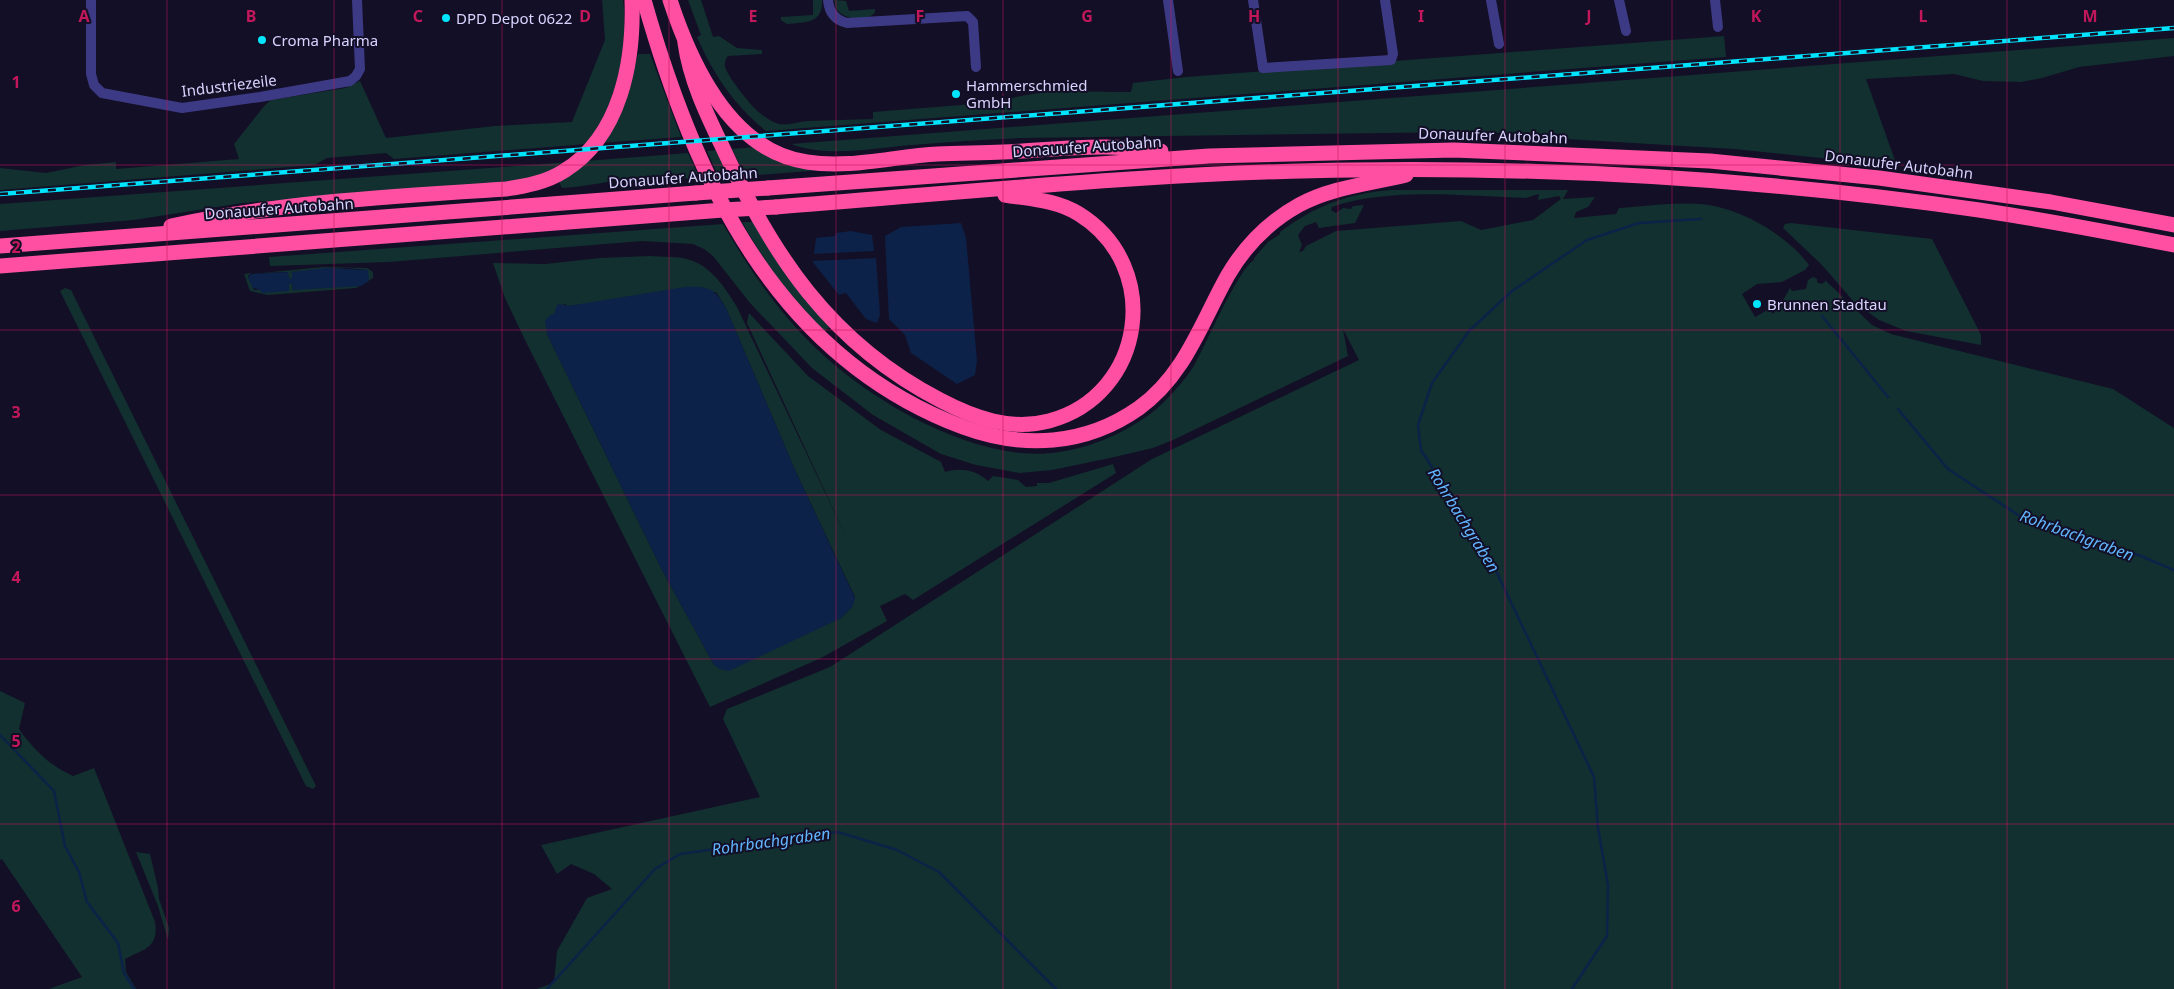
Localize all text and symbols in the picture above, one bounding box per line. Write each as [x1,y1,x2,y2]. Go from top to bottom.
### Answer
text: A [78,5,90,27]
text: B [246,5,256,27]
text: C [413,5,423,27]
text: D [579,5,591,27]
text: E [749,5,758,27]
text: F [916,5,924,27]
text: G [1081,5,1093,27]
text: H [1248,5,1260,27]
text: I [1418,5,1424,27]
text: J [1584,5,1592,27]
text: K [1751,5,1762,27]
text: L [1919,5,1928,27]
text: M [2082,5,2098,27]
place label: DPD Depot 0622 [456,8,572,28]
marker: DPD Depot 0622 [440,12,452,24]
place label: Croma Pharma [272,30,378,50]
marker: Croma Pharma [256,34,268,46]
street label: Industriezeile [180,69,278,101]
text: 1 [11,71,21,93]
place label: Hammerschmied GmbH [966,75,1087,112]
marker: Hammerschmied GmbH [950,88,962,100]
street label: Donauufer Autobahn [1418,122,1568,148]
street label: Donauufer Autobahn [1012,131,1162,161]
street label: Donauufer Autobahn [1824,145,1974,183]
street label: Donauufer Autobahn [608,162,758,192]
street label: Donauufer Autobahn [204,193,354,223]
text: 2 [11,236,21,258]
place label: Brunnen Stadtau [1767,294,1887,314]
marker: Brunnen Stadtau [1751,298,1763,310]
text: 3 [11,401,21,423]
water label: Rohrbachgraben [1423,463,1505,577]
water label: Rohrbachgraben [2017,504,2137,566]
text: 4 [11,566,21,588]
text: 5 [11,730,21,752]
water label: Rohrbachgraben [710,822,832,860]
text: 6 [11,895,21,917]

